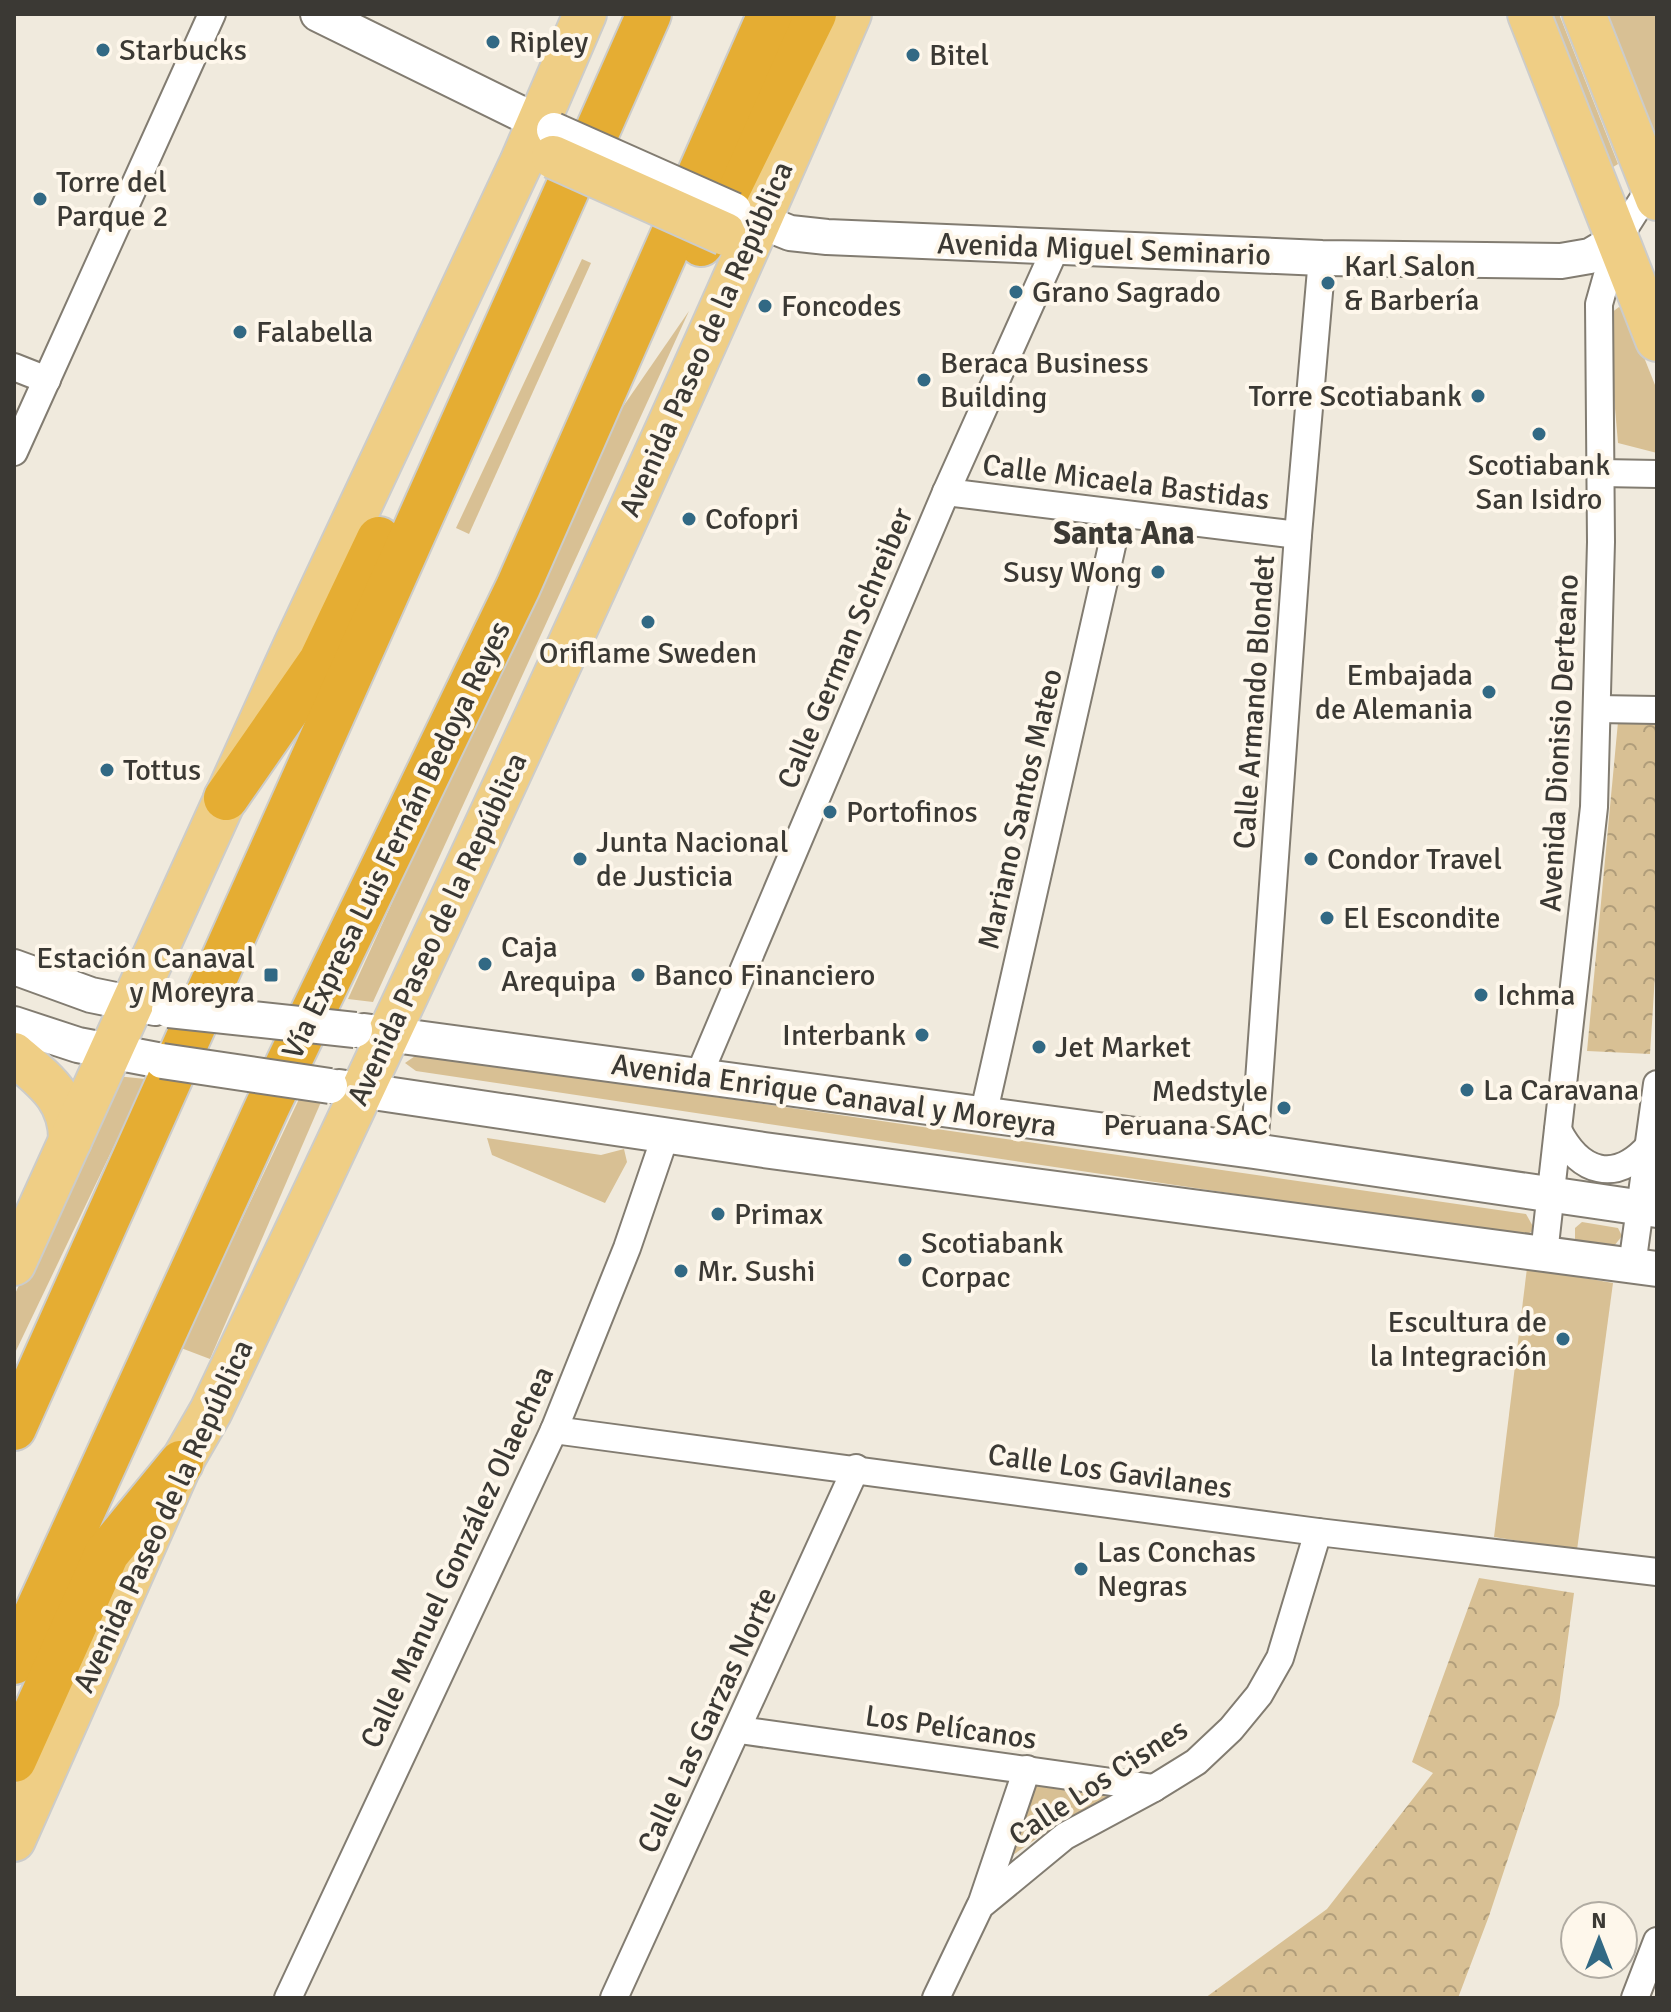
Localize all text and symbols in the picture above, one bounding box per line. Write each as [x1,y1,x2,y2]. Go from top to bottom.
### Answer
place label: Ripley [509,24,588,61]
place label: Starbucks [119,32,247,69]
marker: Ripley [484,33,502,51]
place label: Bitel [929,37,989,74]
marker: Starbucks [94,41,112,59]
marker: Bitel [904,46,922,64]
street label: Avenida Paseo de la República [611,156,802,523]
place label: Torre del Parque 2 [56,164,168,235]
marker: Torre del Parque 2 [31,190,49,208]
street label: Avenida Miguel Seminario [937,225,1271,274]
place label: Karl Salon & Barbería [1344,248,1479,319]
place label: Grano Sagrado [1032,274,1221,311]
marker: Karl Salon & Barbería [1319,274,1337,292]
marker: Grano Sagrado [1007,283,1025,301]
place label: Foncodes [781,288,901,325]
marker: Foncodes [756,297,774,315]
place label: Falabella [256,314,373,351]
marker: Falabella [231,323,249,341]
place label: Beraca Business Building [940,345,1149,416]
marker: Beraca Business Building [915,371,933,389]
place label: Torre Scotiabank [1249,378,1462,415]
marker: Torre Scotiabank [1469,387,1487,405]
marker: Scotiabank San Isidro [1530,425,1548,443]
street label: Calle Micaela Bastidas [980,447,1271,518]
place label: Scotiabank San Isidro [1468,447,1610,518]
place label: Cofopri [705,501,799,538]
street label: Calle German Schreiber [769,502,921,794]
marker: Cofopri [680,510,698,528]
district label: Santa Ana [1053,514,1195,553]
place label: Susy Wong [1003,554,1142,591]
street label: Calle Armando Blondet [1226,554,1283,850]
marker: Susy Wong [1149,563,1167,581]
street label: Avenida Dionisio Derteano [1532,573,1587,913]
marker: Oriflame Sweden [639,613,657,631]
street label: Vía Expresa Luis Fernán Bedoya Reyes [274,615,519,1065]
place label: Oriflame Sweden [539,635,757,672]
place label: Embajada de Alemania [1315,657,1473,728]
street label: Mariano Santos Mateo [970,665,1071,953]
marker: Embajada de Alemania [1480,683,1498,701]
street label: Avenida Paseo de la República [339,747,536,1112]
place label: Tottus [123,752,201,789]
marker: Tottus [98,761,116,779]
place label: Portofinos [846,794,978,831]
marker: Portofinos [821,803,839,821]
place label: Junta Nacional de Justicia [596,824,789,895]
place label: Condor Travel [1327,841,1502,878]
marker: Junta Nacional de Justicia [571,850,589,868]
marker: Condor Travel [1302,850,1320,868]
place label: El Escondite [1343,900,1500,937]
marker: El Escondite [1318,909,1336,927]
place label: Caja Arequipa [501,929,616,1000]
place label: Estación Canaval y Moreyra [36,940,255,1011]
marker: Caja Arequipa [476,955,494,973]
place label: Banco Financiero [654,957,875,994]
marker: Estación Canaval y Moreyra [262,966,280,984]
marker: Banco Financiero [629,966,647,984]
place label: Ichma [1497,977,1575,1014]
marker: Ichma [1472,986,1490,1004]
place label: Interbank [782,1017,906,1054]
marker: Interbank [913,1026,931,1044]
place label: Jet Market [1055,1029,1191,1066]
marker: Jet Market [1030,1038,1048,1056]
street label: Avenida Enrique Canaval y Moreyra [609,1046,1059,1145]
place label: La Caravana [1483,1072,1639,1109]
place label: Medstyle Peruana SAC [1103,1073,1268,1144]
marker: La Caravana [1458,1081,1476,1099]
marker: Medstyle Peruana SAC [1275,1099,1293,1117]
place label: Primax [734,1196,823,1233]
marker: Primax [709,1205,727,1223]
place label: Scotiabank Corpac [921,1225,1063,1296]
marker: Scotiabank Corpac [896,1251,914,1269]
place label: Mr. Sushi [697,1253,815,1290]
marker: Mr. Sushi [672,1262,690,1280]
place label: Escultura de la Integración [1370,1304,1547,1375]
marker: Escultura de la Integración [1554,1330,1572,1348]
street label: Avenida Paseo de la República [65,1334,262,1699]
street label: Calle Manuel González Olaechea [353,1360,562,1754]
street label: Calle Los Gavilanes [986,1436,1234,1507]
place label: Las Conchas Negras [1097,1534,1256,1605]
marker: Las Conchas Negras [1072,1560,1090,1578]
street label: Calle Las Garzas Norte [630,1581,785,1859]
street label: Los Pelícanos [863,1697,1039,1758]
street label: Calle Los Cisnes [1002,1711,1195,1854]
north arrow [1559,1900,1639,1980]
text: N [1591,1907,1607,1934]

